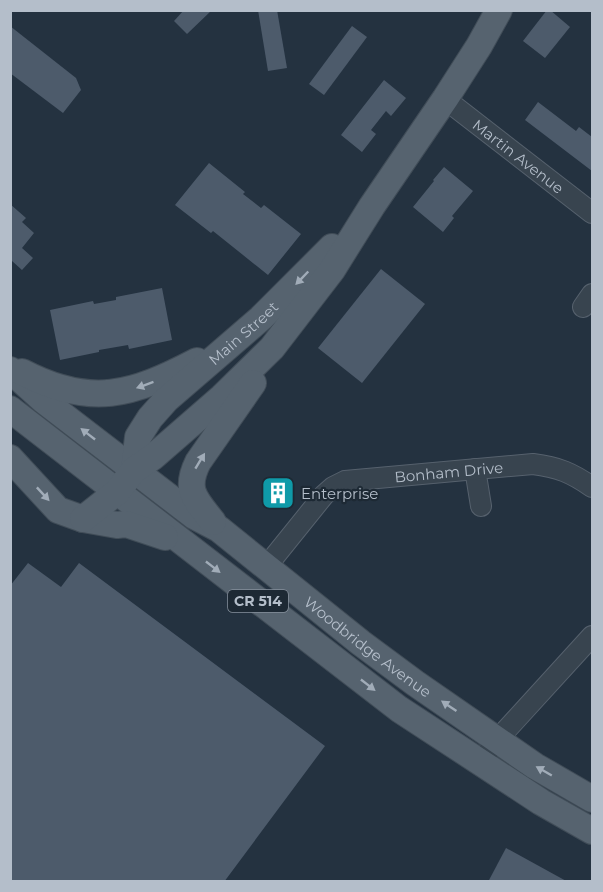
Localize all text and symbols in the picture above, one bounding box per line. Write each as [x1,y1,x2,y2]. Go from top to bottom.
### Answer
street label: Martin Avenue [469,115,568,197]
one-way arrow [295,270,309,285]
street label: Main Street [204,297,282,369]
one-way arrow [135,380,153,390]
one-way arrow [80,428,96,441]
one-way arrow [194,453,205,469]
street label: Bonham Drive [394,457,504,486]
building icon: Enterprise [260,475,296,511]
place label: Enterprise [301,484,378,503]
one-way arrow [36,487,50,502]
one-way arrow [206,560,221,572]
road number: CR 514 [228,590,288,612]
street label: Woodbridge Avenue [301,592,435,701]
one-way arrow [360,679,376,692]
one-way arrow [442,700,458,712]
one-way arrow [536,766,552,777]

